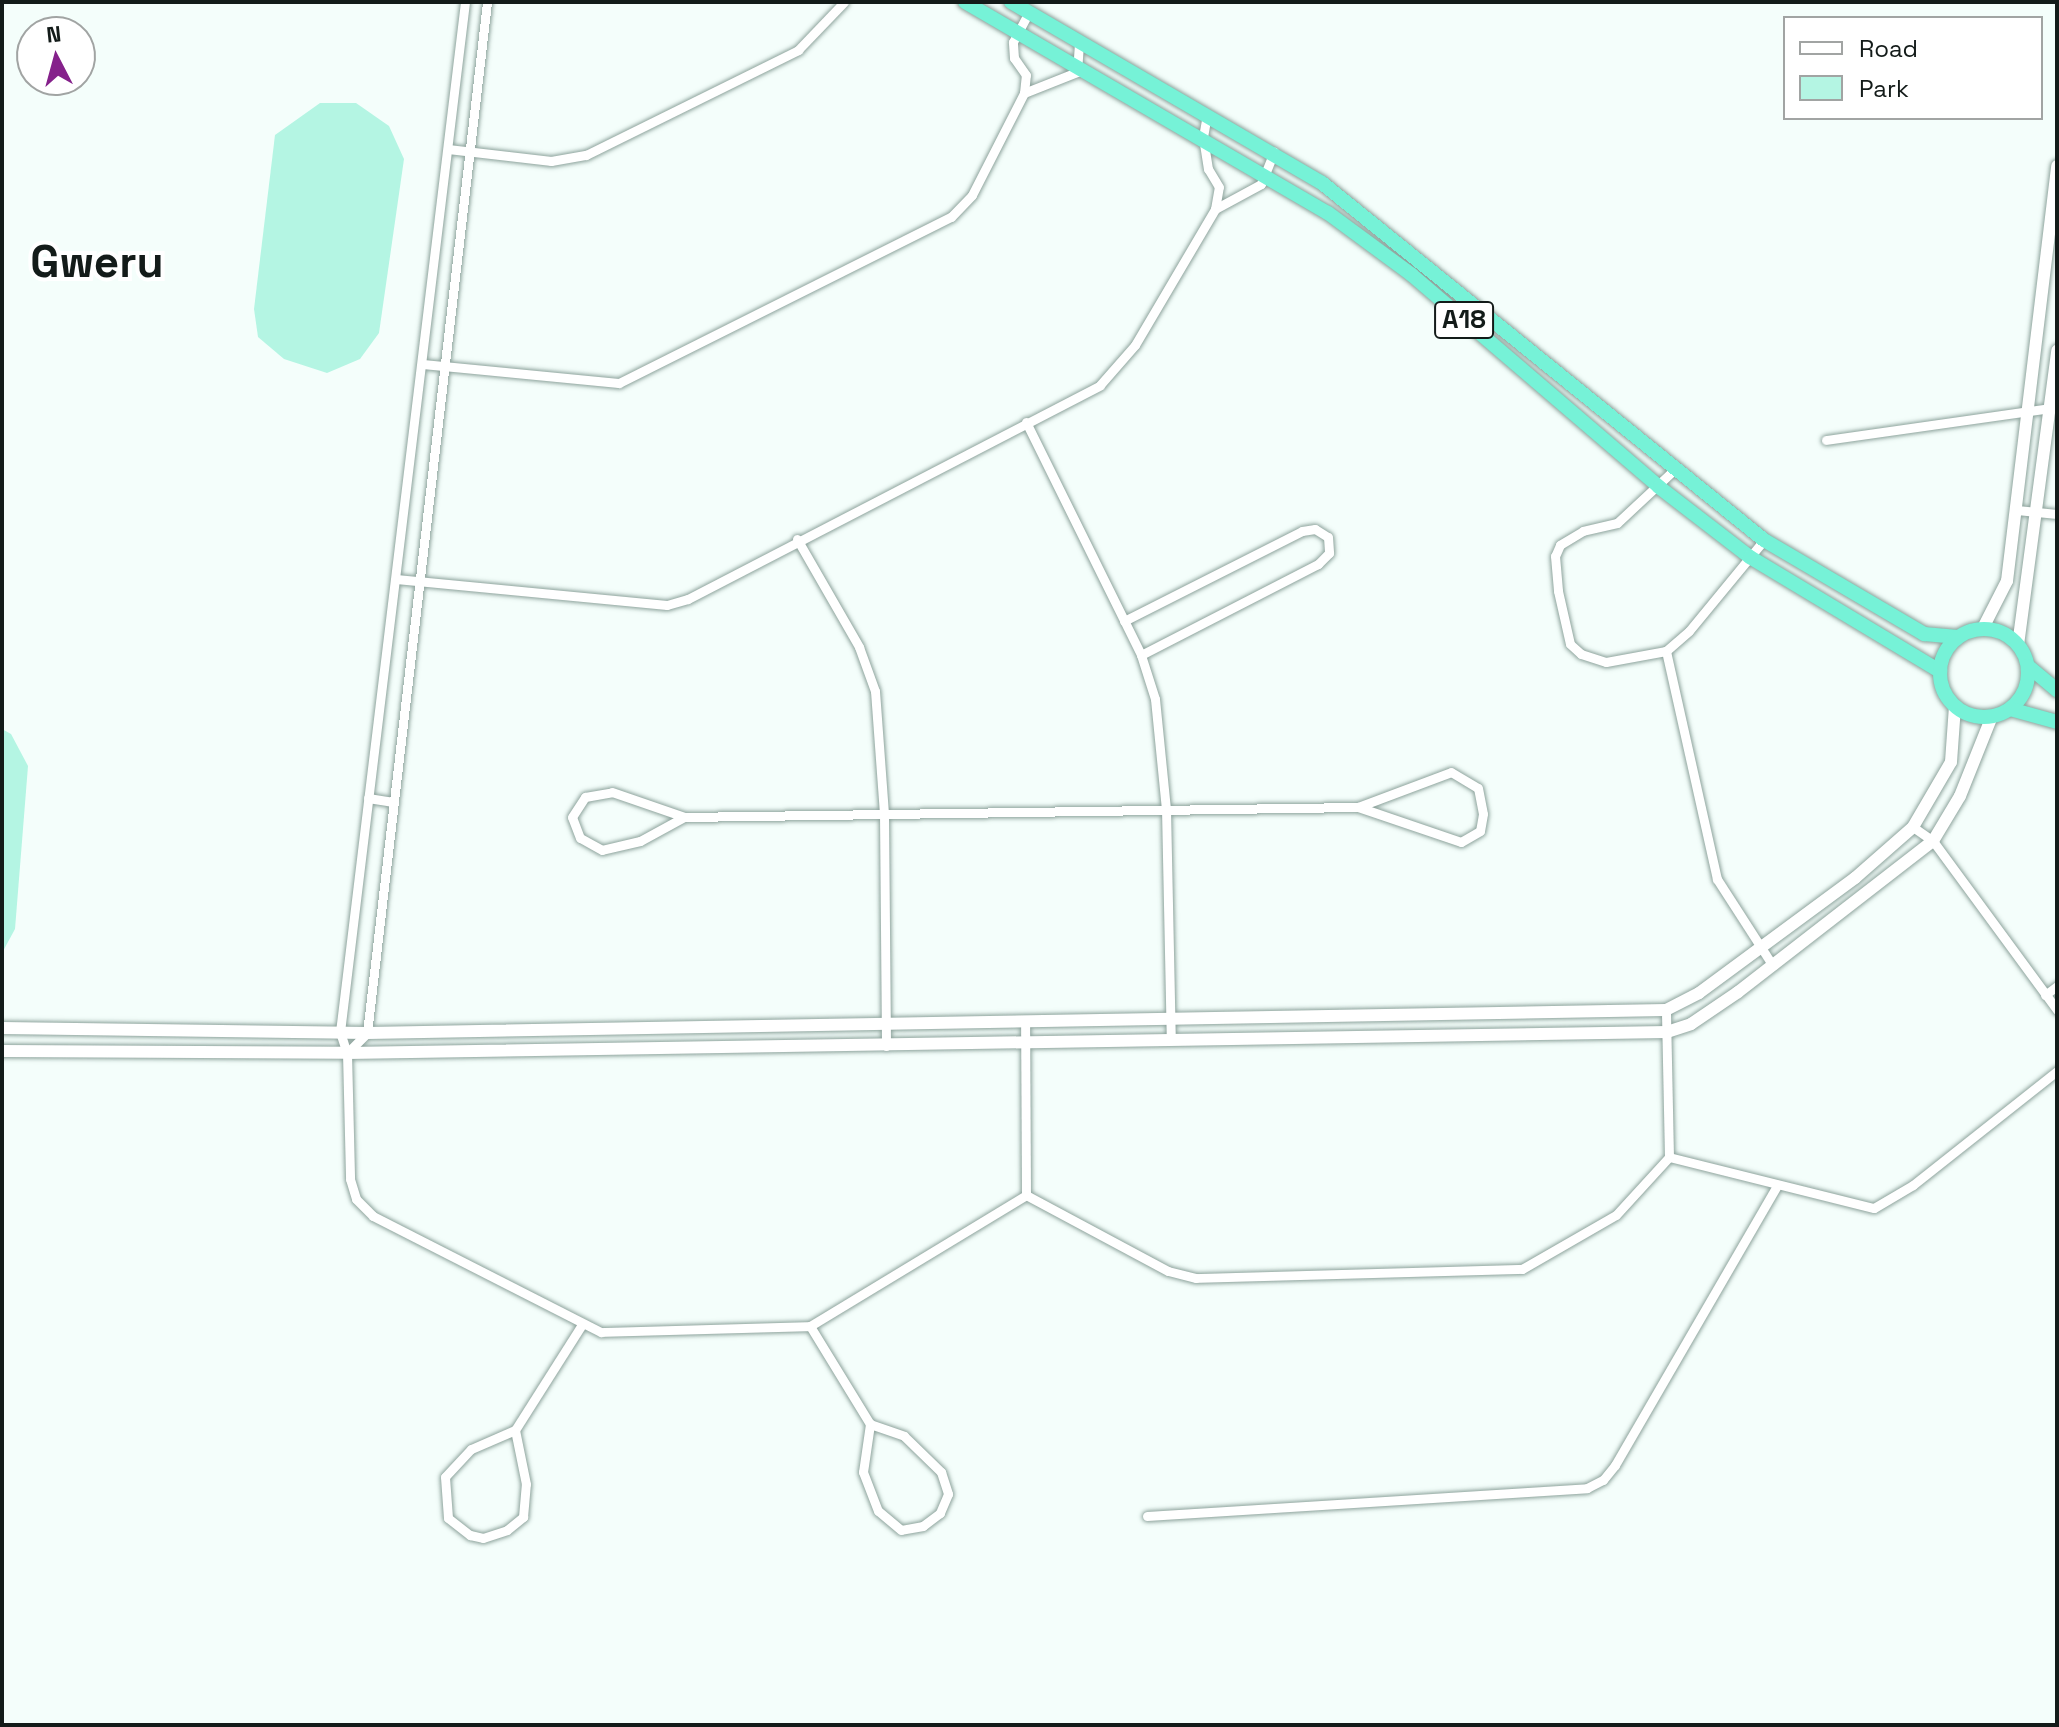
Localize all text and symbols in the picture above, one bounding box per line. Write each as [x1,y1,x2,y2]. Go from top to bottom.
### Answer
north arrow [16,16,96,96]
legend [1783,16,2043,120]
text: N [45,19,62,49]
text: Road [1859,33,1918,64]
text: Park [1859,73,1909,104]
district label: Gweru [30,236,164,288]
road number: A18 [1434,298,1494,342]

